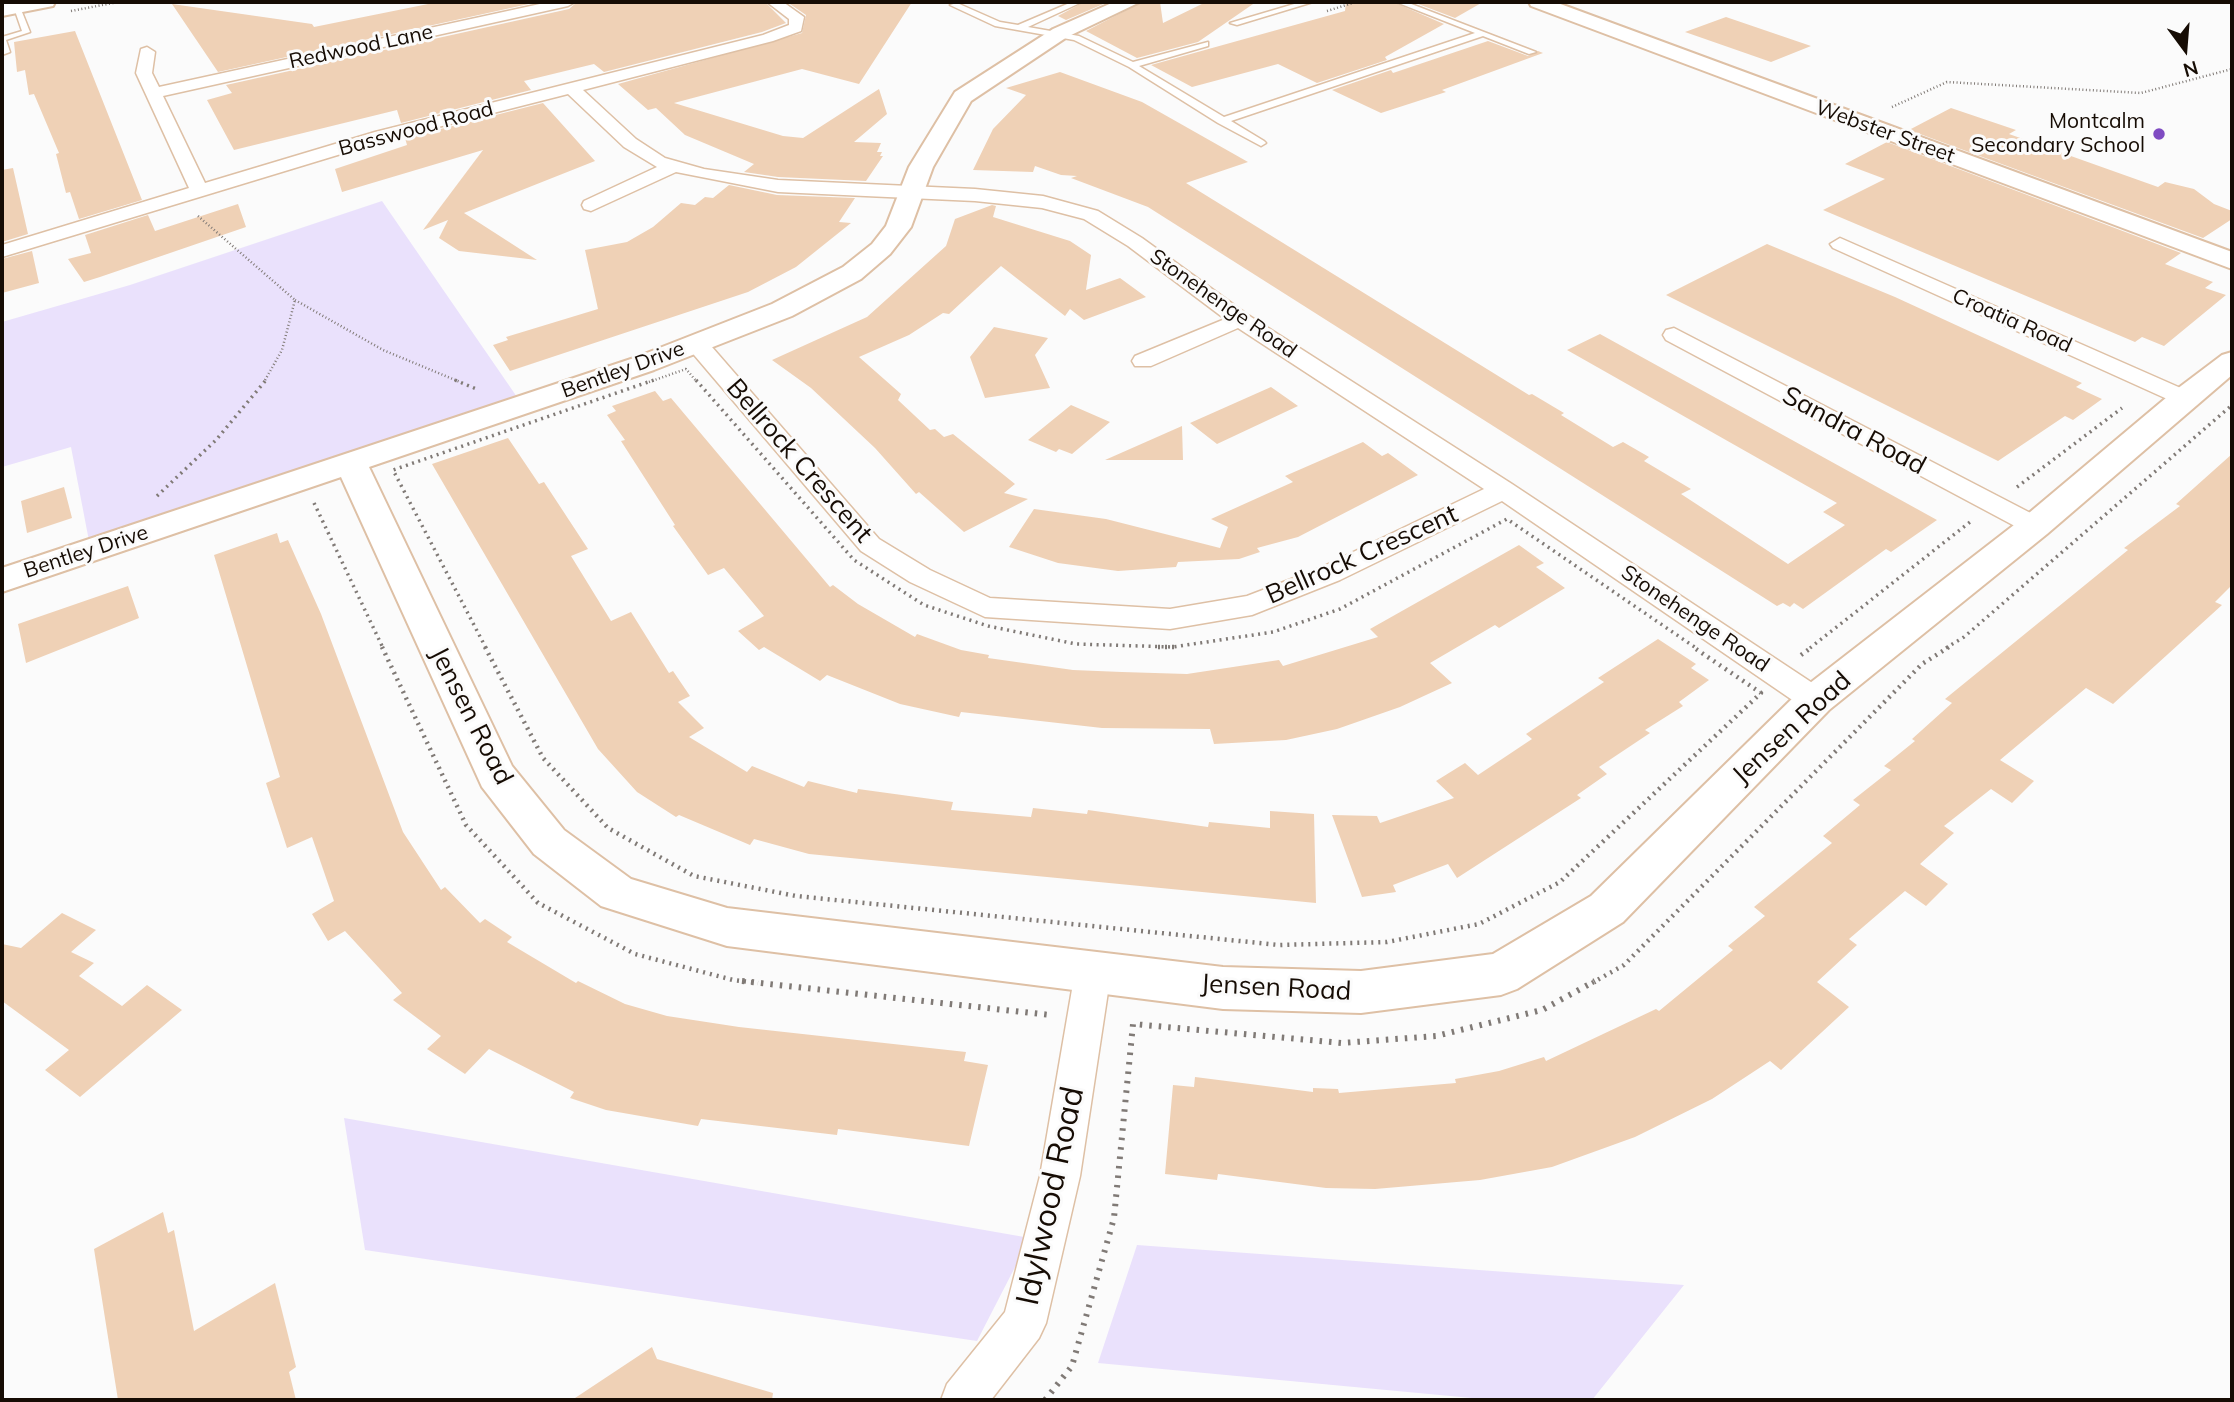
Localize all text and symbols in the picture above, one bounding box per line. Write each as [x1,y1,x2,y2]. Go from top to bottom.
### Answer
north arrow [2150,14,2220,84]
street label: Redwood Lane [287,19,435,75]
text: N [2181,56,2201,83]
street label: Webster Street [1812,95,1958,169]
street label: Basswood Road [336,96,496,162]
place label: Montcalm Secondary School [1971,109,2145,159]
marker: Montcalm Secondary School [2151,126,2167,142]
street label: Stonehenge Road [1145,244,1301,364]
street label: Croatia Road [1948,283,2076,359]
street label: Bentley Drive [558,336,688,404]
street label: Bellrock Crescent [719,373,879,549]
street label: Sandra Road [1777,380,1931,482]
street label: Bellrock Crescent [1261,499,1463,611]
street label: Bentley Drive [21,520,151,584]
street label: Stonehenge Road [1616,560,1774,678]
street label: Jensen Road [423,642,519,790]
street label: Jensen Road [1726,665,1858,791]
street label: Jensen Road [1200,968,1352,1008]
street label: Idylwood Road [1009,1083,1093,1309]

